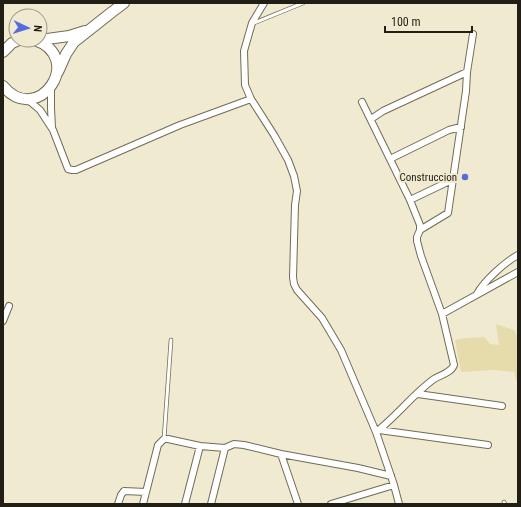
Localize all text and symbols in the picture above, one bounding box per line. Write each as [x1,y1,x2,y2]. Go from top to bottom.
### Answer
north arrow [8,8,48,48]
scale bar [385,8,472,34]
text: 100 m [391,15,421,29]
text: N [31,25,44,33]
place label: Construccion [399,171,457,184]
marker: Construccion [460,172,470,182]

